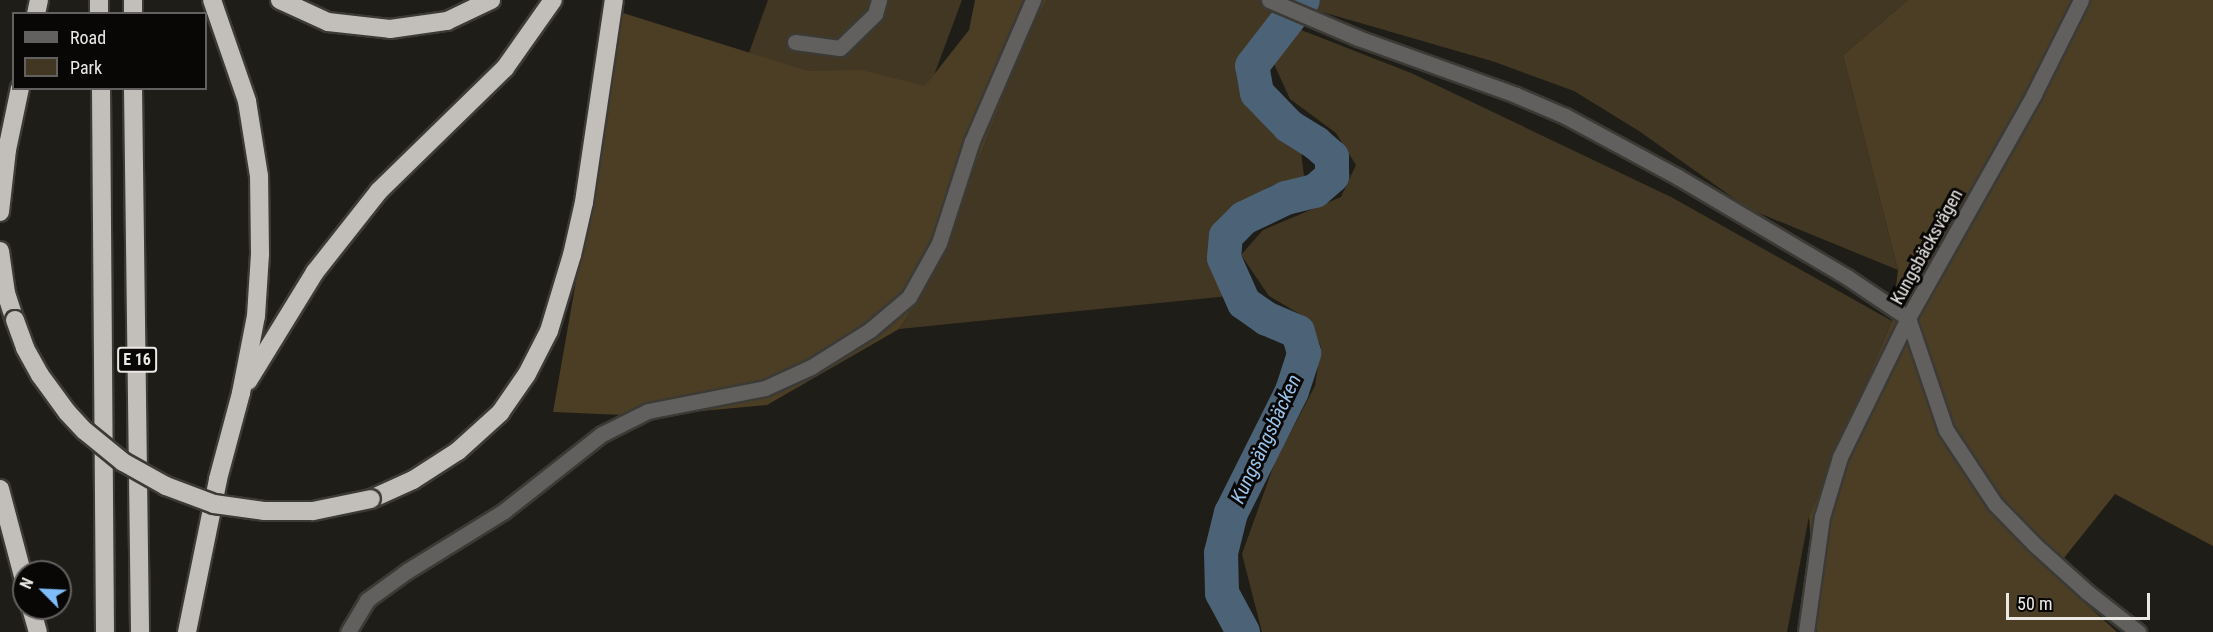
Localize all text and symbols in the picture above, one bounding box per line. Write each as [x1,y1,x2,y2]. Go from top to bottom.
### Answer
legend [12,12,207,90]
text: Road [70,27,106,48]
text: Park [70,57,102,78]
street label: Kungsbäcksvägen [1886,186,1968,308]
road number: E 16 [116,347,158,373]
water label: Kungsängsbäcken [1226,371,1306,507]
north arrow [12,560,72,620]
text: N [16,575,38,592]
scale bar [2009,581,2153,619]
text: 50 m [2017,593,2052,614]

